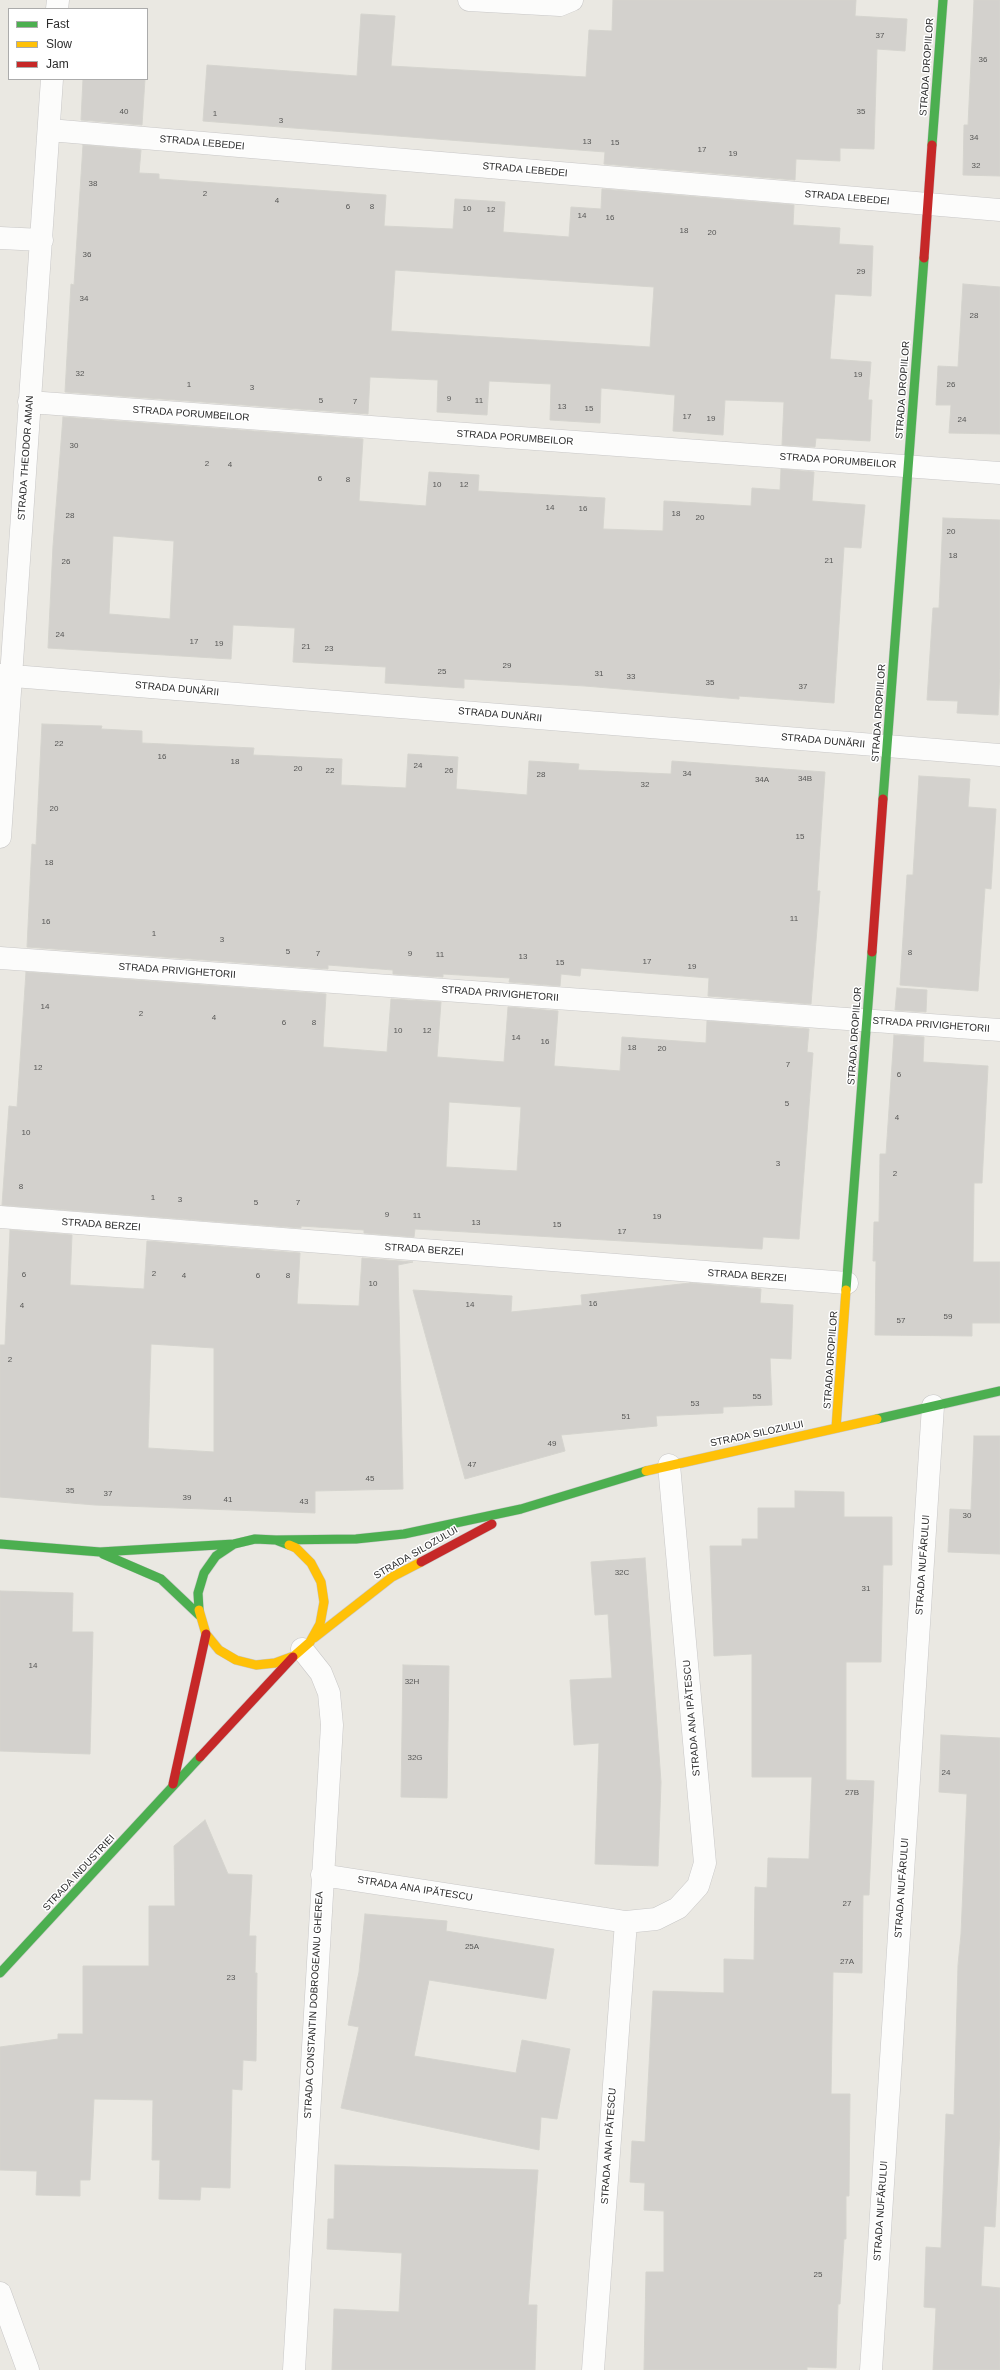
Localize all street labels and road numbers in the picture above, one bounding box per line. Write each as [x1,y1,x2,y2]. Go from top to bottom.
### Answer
street label: STRADA DROPIILOR [918,18,936,116]
street label: STRADA LEBEDEI [159,133,245,153]
street label: STRADA LEBEDEI [482,160,568,180]
street label: STRADA LEBEDEI [804,188,890,208]
street label: STRADA DROPIILOR [894,341,912,439]
street label: STRADA THEODOR AMAN [16,395,36,521]
street label: STRADA PORUMBEILOR [132,404,250,424]
street label: STRADA PORUMBEILOR [456,428,574,448]
street label: STRADA PORUMBEILOR [779,451,897,471]
street label: STRADA DROPIILOR [870,664,888,762]
street label: STRADA DUNĂRII [134,679,220,699]
street label: STRADA DUNĂRII [457,705,543,725]
street label: STRADA DUNĂRII [780,731,866,751]
street label: STRADA PRIVIGHETORII [118,961,236,981]
street label: STRADA PRIVIGHETORII [441,984,559,1004]
street label: STRADA DROPIILOR [846,987,864,1085]
street label: STRADA PRIVIGHETORII [872,1015,990,1035]
street label: STRADA BERZEI [61,1216,141,1234]
street label: STRADA BERZEI [384,1241,464,1259]
street label: STRADA BERZEI [707,1267,787,1285]
street label: STRADA DROPIILOR [822,1311,840,1409]
street label: STRADA SILOZULUI [709,1418,805,1450]
street label: STRADA NUFĂRULUI [914,1514,932,1616]
street label: STRADA SILOZULUI [372,1524,460,1582]
street label: STRADA ANA IPĂTESCU [681,1659,703,1777]
street label: STRADA INDUSTRIEI [41,1832,117,1914]
street label: STRADA NUFĂRULUI [893,1837,911,1939]
street label: STRADA ANA IPĂTESCU [356,1874,474,1904]
street label: STRADA CONSTANTIN DOBROGEANU GHEREA [302,1891,326,2119]
street label: STRADA ANA IPĂTESCU [599,2087,619,2205]
street label: STRADA NUFĂRULUI [872,2160,890,2262]

